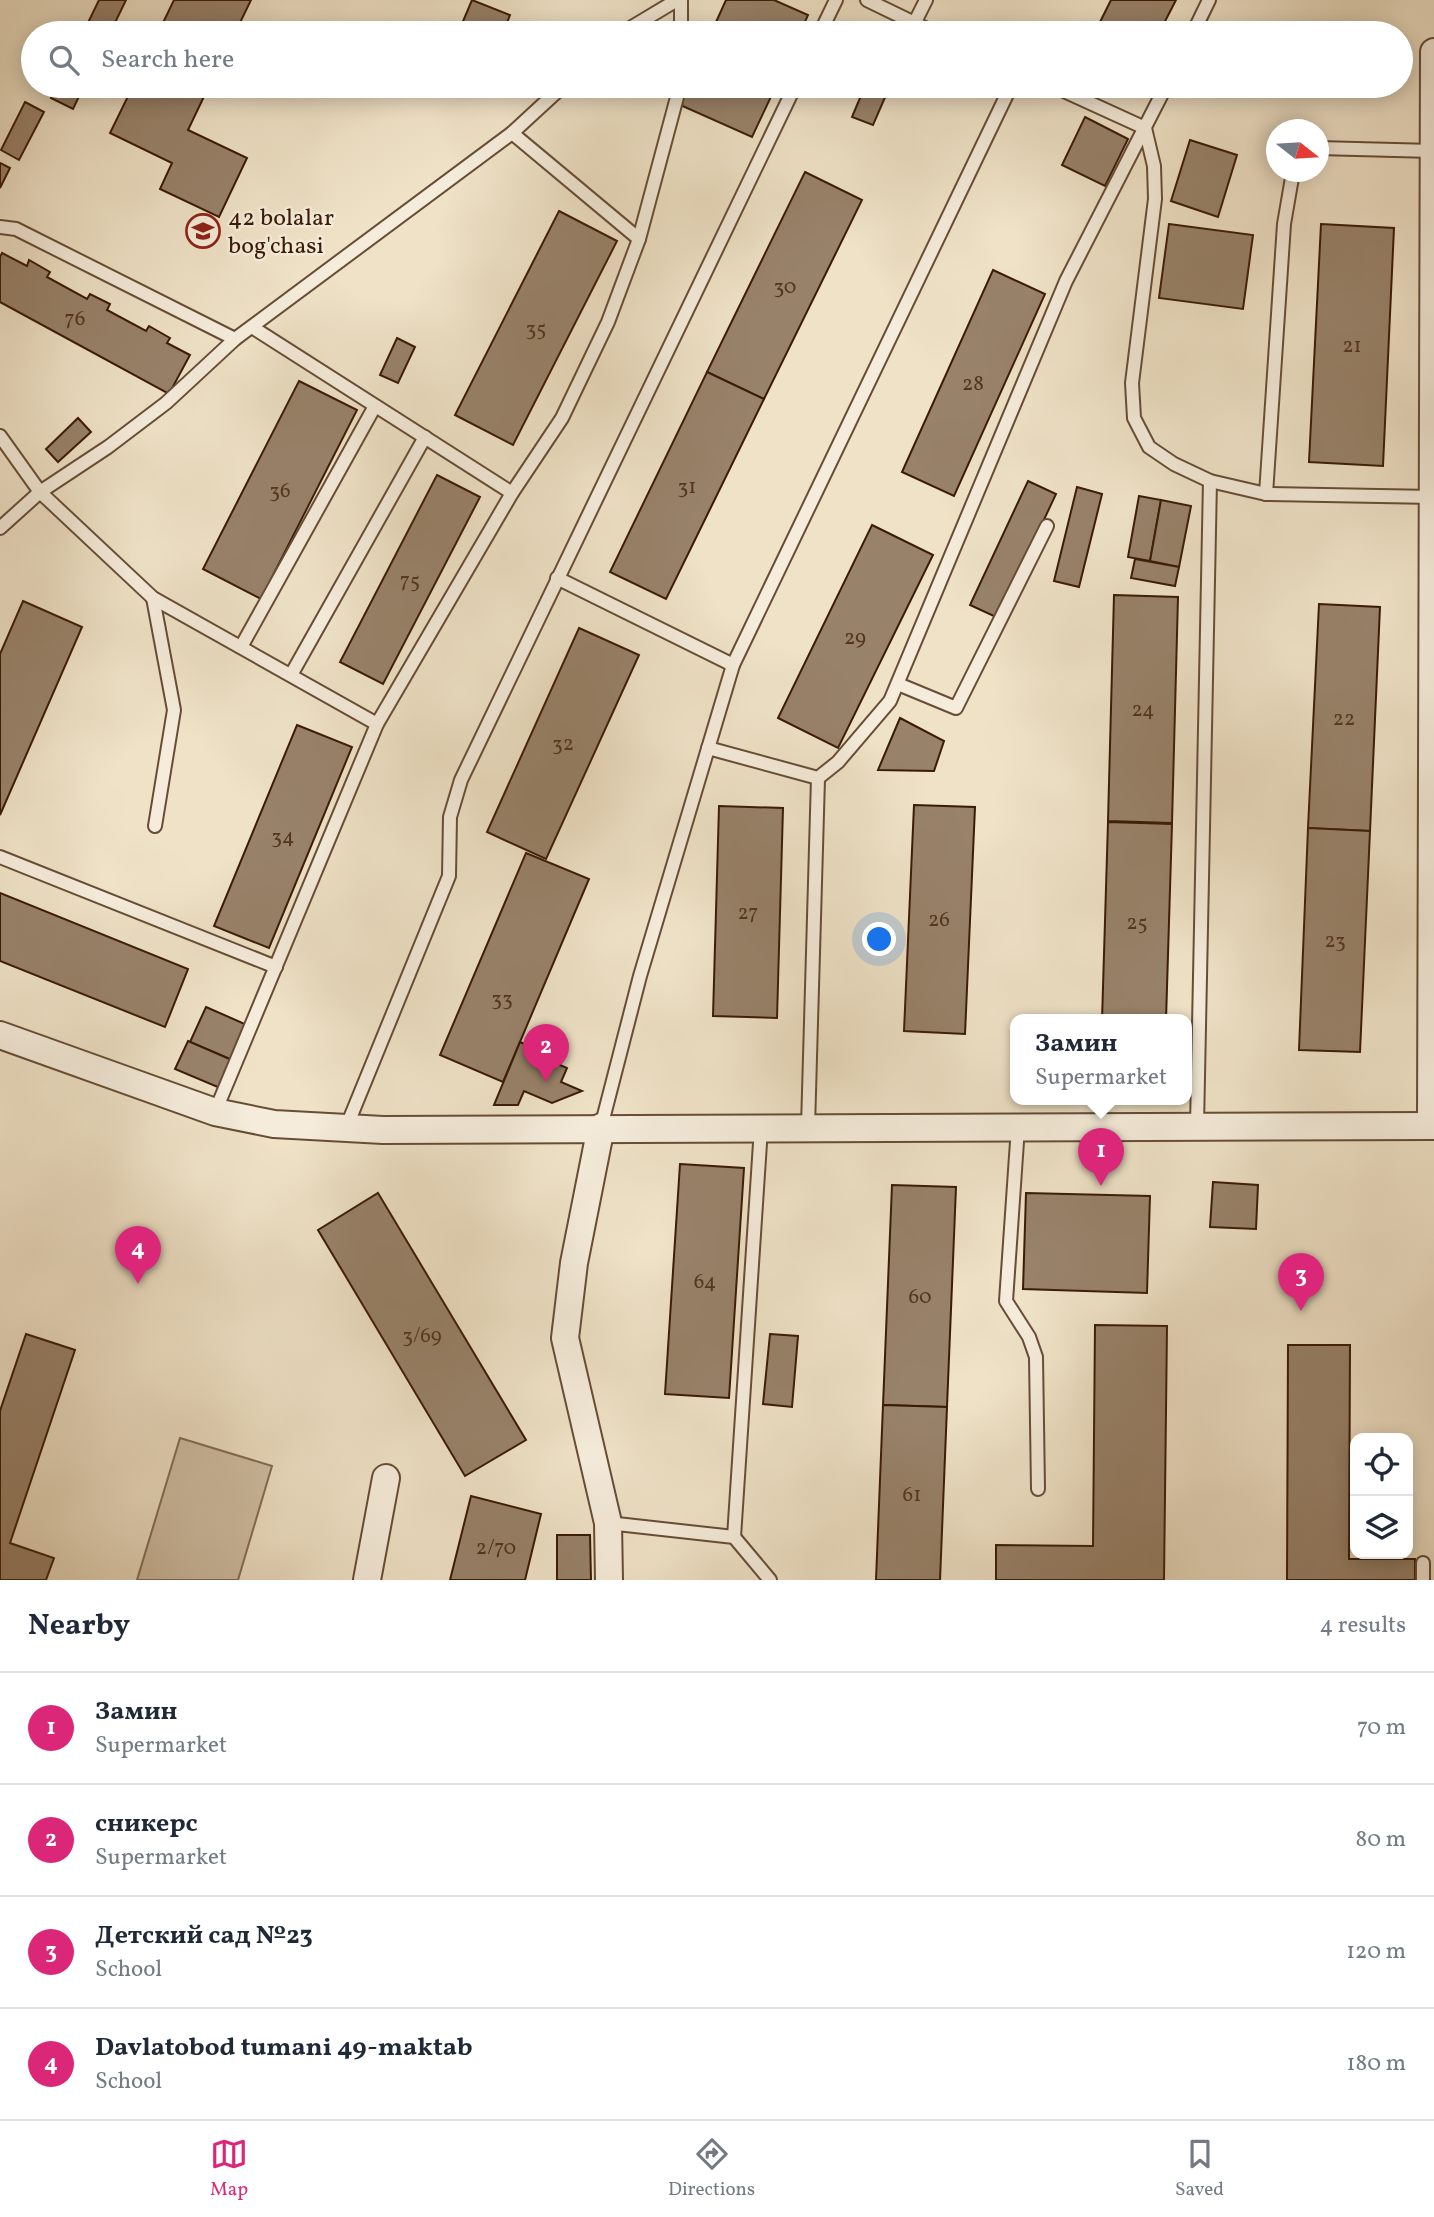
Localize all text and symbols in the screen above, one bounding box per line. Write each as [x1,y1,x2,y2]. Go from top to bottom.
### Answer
search box [21,21,1413,98]
icon: search [45,41,83,79]
text: Search here [101,42,234,78]
north arrow [1266,119,1329,182]
place label: 42 bolalar bog'chasi [228,202,334,264]
school or university icon: 42 bolalar bog'chasi [184,212,222,250]
house number: 30 [774,273,796,302]
house number: 76 [65,305,85,334]
house number: 35 [526,315,546,344]
house number: 21 [1342,332,1362,361]
house number: 28 [962,370,984,399]
house number: 31 [678,473,696,502]
house number: 36 [269,477,291,506]
house number: 75 [400,567,420,596]
house number: 29 [844,624,866,653]
house number: 24 [1131,696,1155,725]
house number: 22 [1333,705,1355,734]
house number: 32 [552,730,574,759]
house number: 34 [271,823,295,852]
house number: 27 [738,899,758,928]
house number: 26 [928,906,950,935]
house number: 25 [1126,909,1148,938]
your location [862,922,896,956]
house number: 23 [1324,927,1346,956]
house number: 33 [491,985,513,1014]
popup [1010,1014,1192,1105]
pin: 2 [523,1024,569,1082]
text: Замин [1035,1026,1118,1062]
text: Supermarket [1035,1062,1167,1094]
pin: 1 [1078,1128,1124,1186]
pin: 4 [115,1226,161,1284]
pin: 3 [1278,1253,1324,1311]
house number: 64 [694,1268,716,1297]
house number: 60 [908,1283,932,1312]
house number: 3/69 [402,1322,442,1351]
map controls [1350,1433,1413,1559]
button: locate [1350,1433,1413,1496]
house number: 61 [903,1481,921,1510]
button: layers [1350,1496,1413,1559]
house number: 2/70 [476,1534,516,1563]
text: Nearby [28,1605,130,1647]
text: 4 results [1320,1610,1406,1642]
text: Замин [95,1694,178,1730]
text: 1 [46,1712,56,1744]
text: 70 m [1357,1712,1406,1744]
text: Supermarket [95,1730,227,1762]
text: сникерс [95,1806,198,1842]
text: 2 [45,1824,57,1856]
text: 80 m [1356,1824,1406,1856]
text: Supermarket [95,1842,227,1874]
text: Детский сад №23 [95,1918,313,1954]
text: 3 [45,1936,57,1968]
text: 120 m [1346,1936,1406,1968]
text: School [95,1954,162,1986]
text: Davlatobod tumani 49-maktab [95,2030,473,2066]
text: 4 [44,2048,58,2080]
text: 180 m [1347,2048,1406,2080]
text: School [95,2066,162,2098]
tab: Map [210,2135,248,2203]
tab: Directions [668,2135,755,2203]
tab: Saved [1175,2135,1224,2203]

